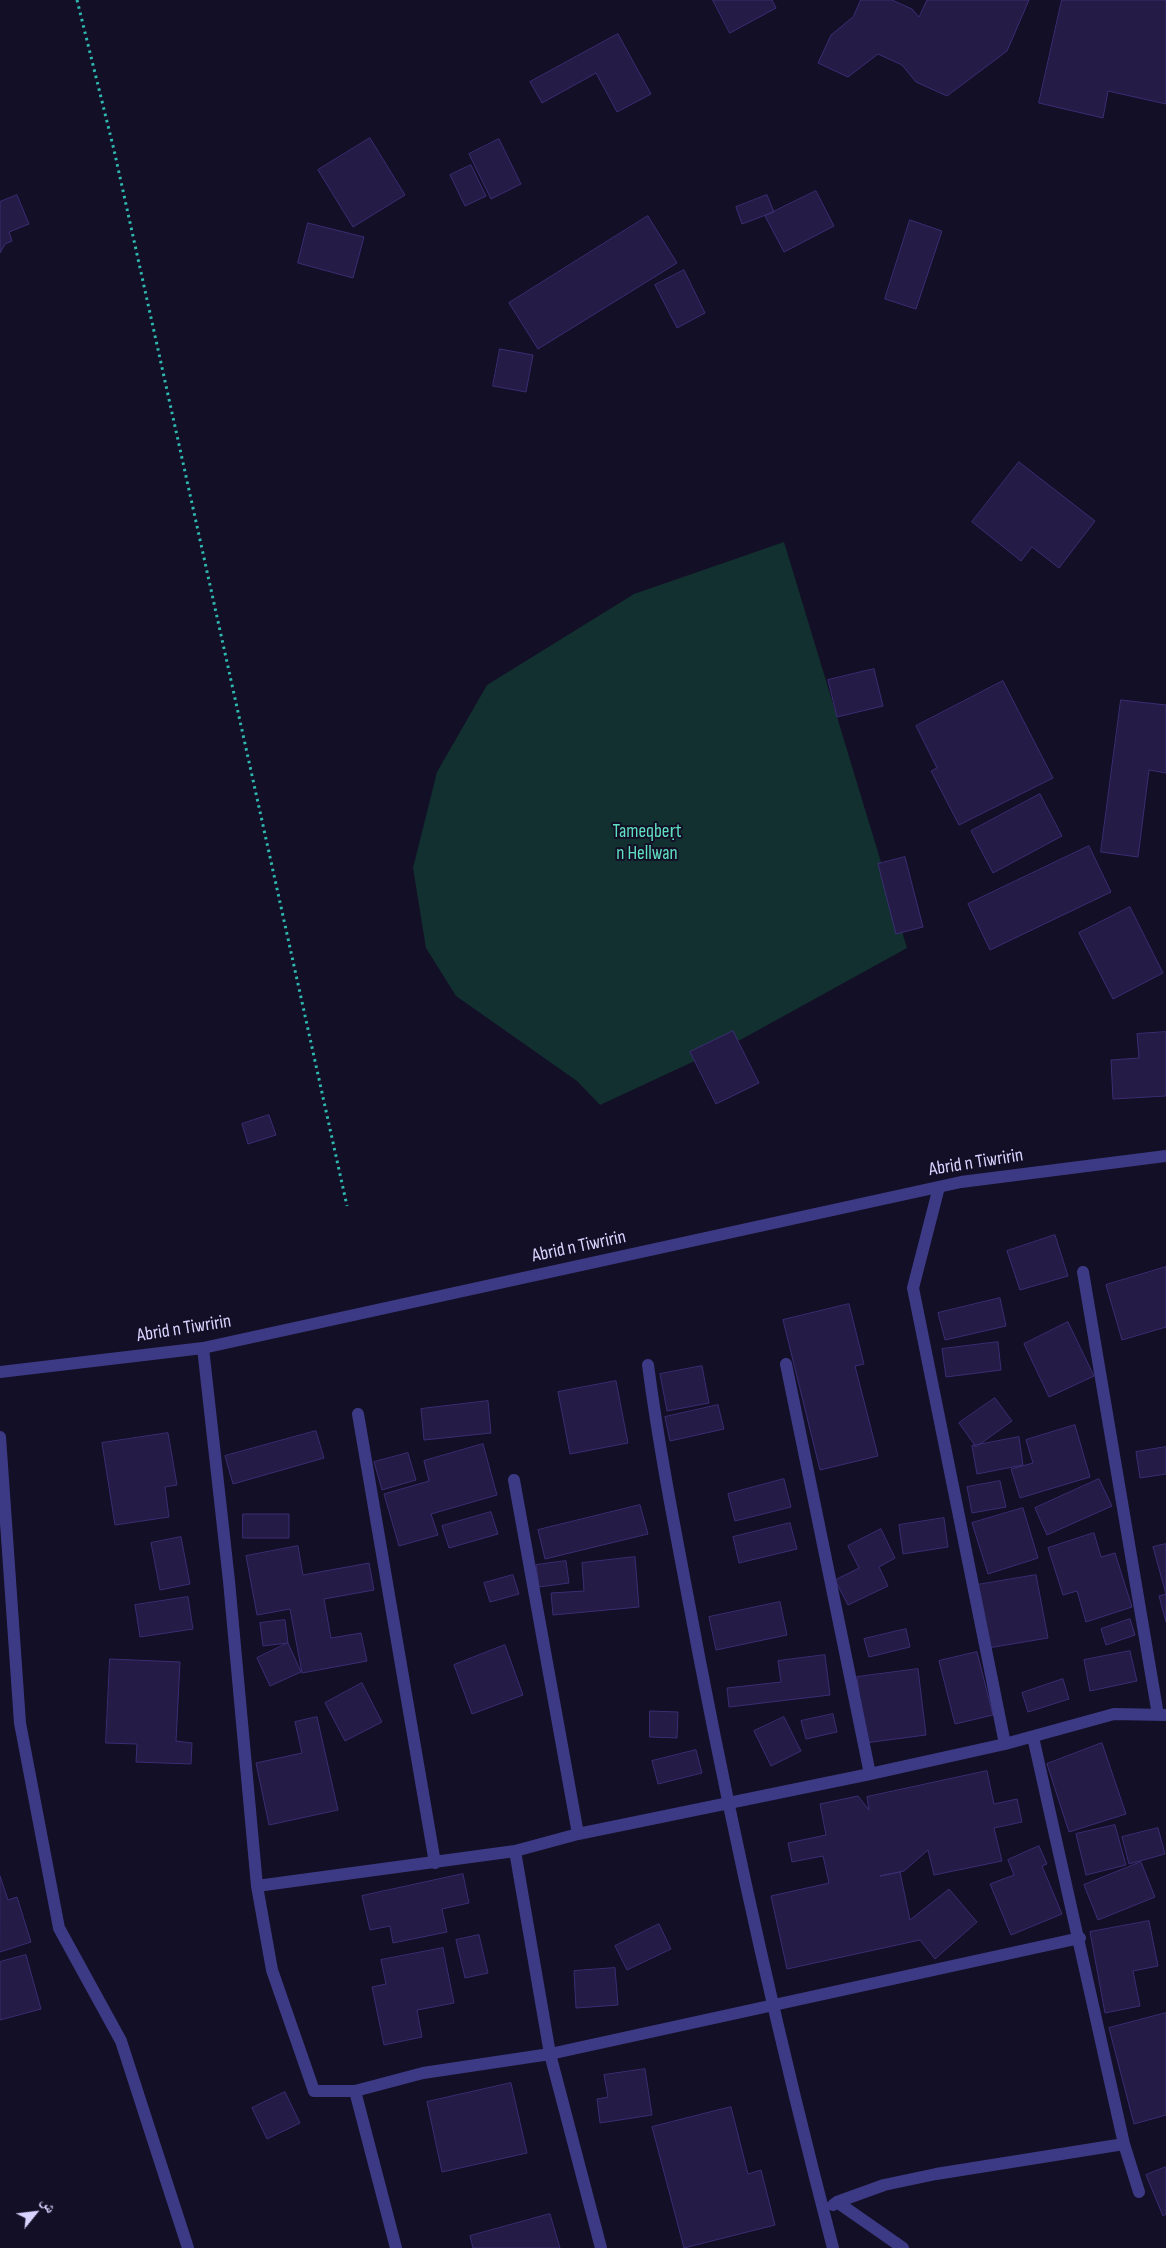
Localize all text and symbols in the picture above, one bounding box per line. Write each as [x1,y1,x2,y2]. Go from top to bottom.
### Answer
park label: Tameqbeṛt n Hellwan [612,821,682,865]
street label: Abrid n Tiwririn [927,1144,1025,1182]
street label: Abrid n Tiwririn [530,1226,628,1268]
street label: Abrid n Tiwririn [135,1310,233,1348]
north arrow [10,2188,60,2238]
text: ش [38,2195,60,2216]

